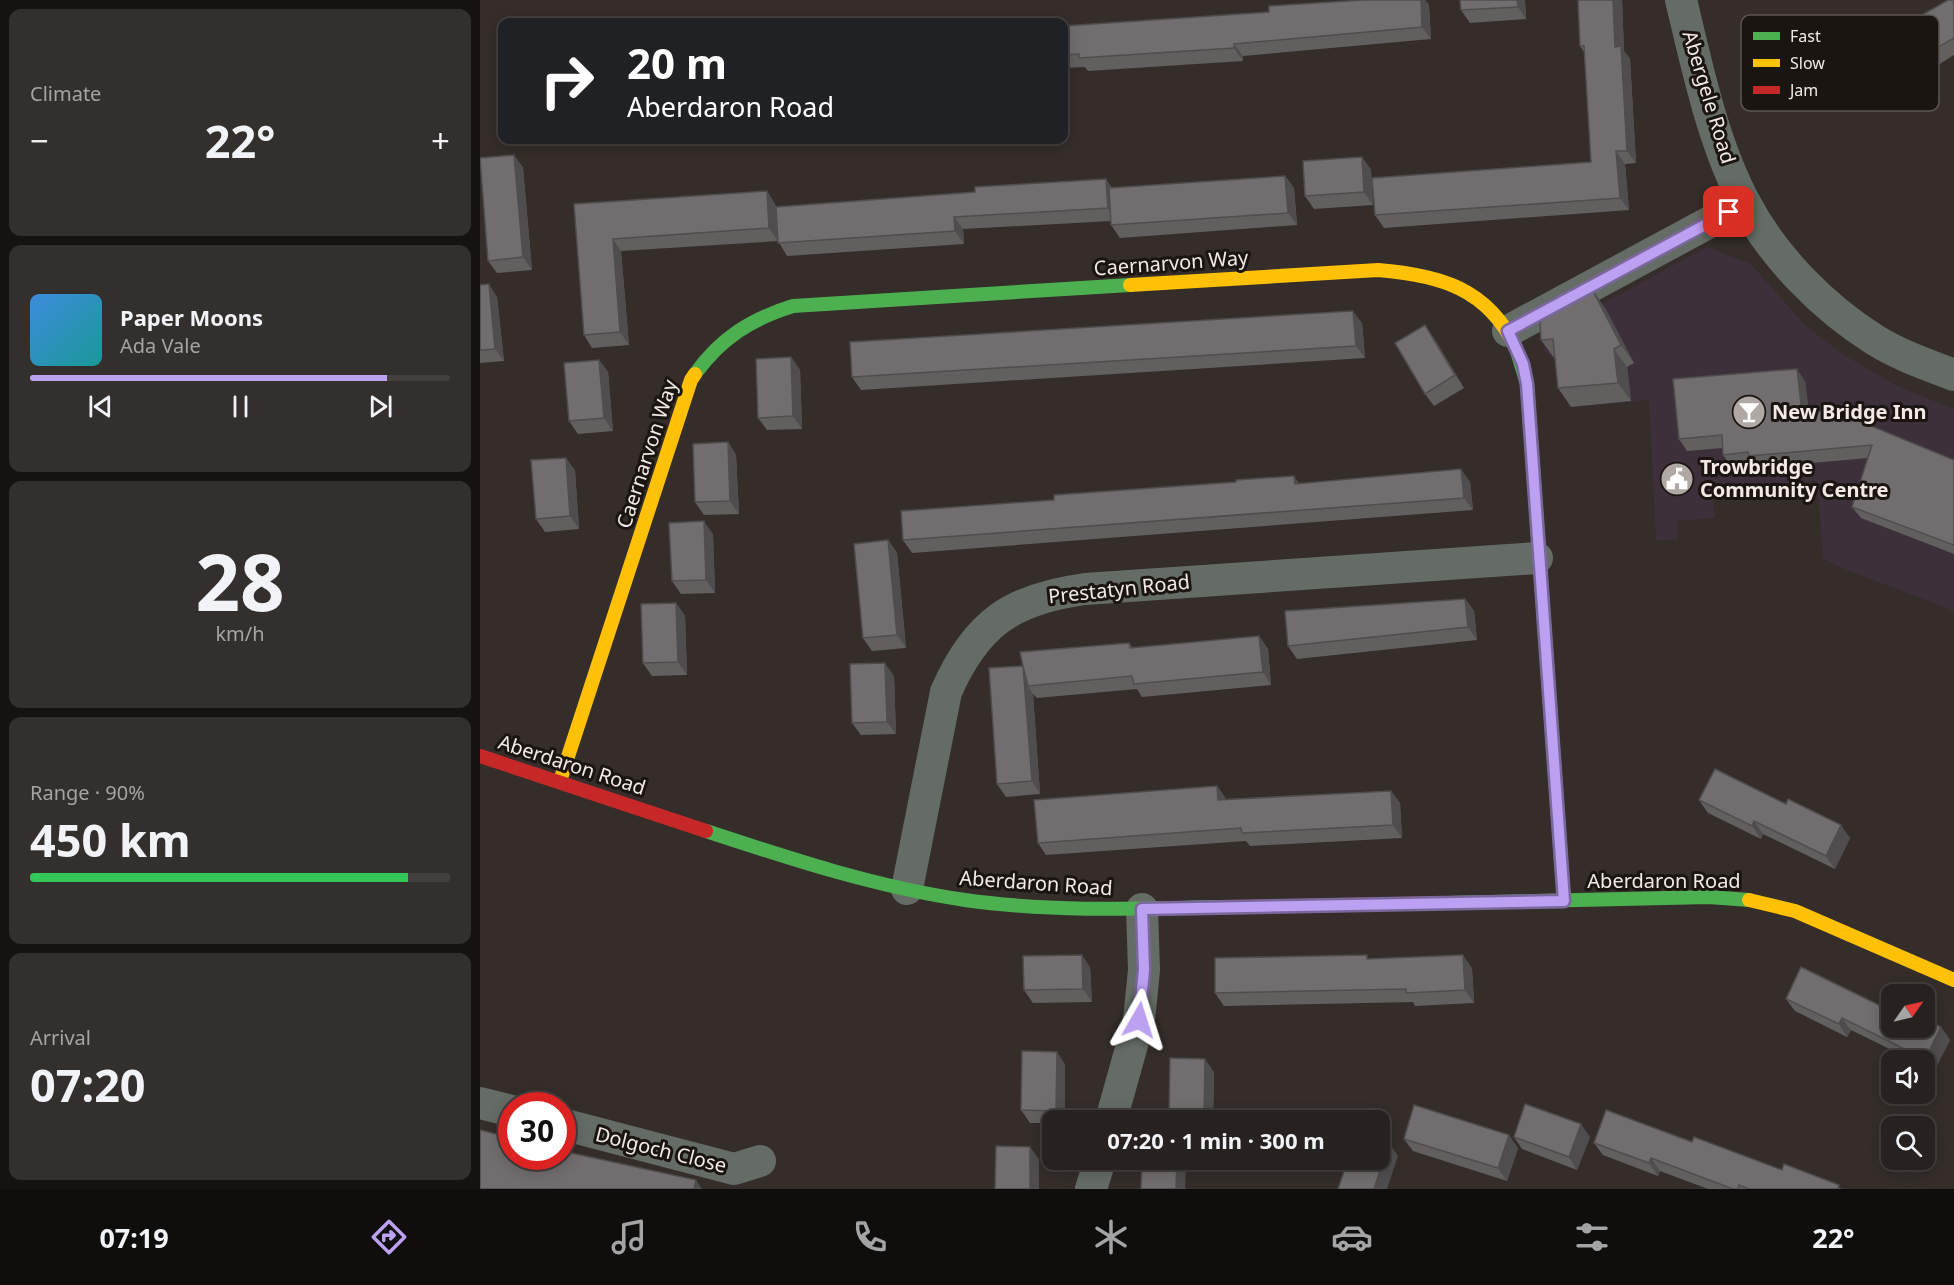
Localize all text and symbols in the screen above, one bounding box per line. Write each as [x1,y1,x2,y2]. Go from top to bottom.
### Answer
legend [1741,15,1939,111]
text: Fast [1790,25,1821,47]
street label: Abergele Road [1676,27,1743,167]
text: 20 m [627,34,727,91]
icon: right [528,42,606,120]
text: Slow [1790,52,1825,74]
text: Jam [1788,79,1818,101]
text: Climate [30,80,101,107]
text: Aberdaron Road [627,88,834,125]
text: 22° [205,110,275,171]
text: − [30,118,49,163]
text: + [431,118,450,163]
pin [1703,186,1754,237]
icon: arrive [1712,195,1745,228]
street label: Caernarvon Way [1093,244,1250,281]
text: Paper Moons [120,302,263,332]
text: Ada Vale [120,332,201,359]
street label: Caernarvon Way [610,375,684,532]
icon: previous [84,390,117,423]
icon: pause [224,390,257,423]
icon: next [364,390,397,423]
bar icon: New Bridge Inn [1731,394,1767,430]
place label: New Bridge Inn [1772,398,1927,425]
place label: Trowbridge Community Centre [1700,453,1889,503]
public building icon: Trowbridge Community Centre [1659,461,1695,497]
text: 28 [195,528,285,634]
street label: Prestatyn Road [1047,568,1191,609]
text: km/h [215,620,265,647]
street label: Aberdaron Road [495,728,649,801]
text: Range · 90% [30,779,145,806]
text: 450 km [30,809,191,870]
street label: Aberdaron Road [959,864,1113,901]
street label: Aberdaron Road [1587,867,1741,894]
north arrow [1881,984,1935,1038]
map controls [1881,984,1935,1170]
position arrow [1107,988,1171,1052]
text: Arrival [30,1024,91,1051]
button: sound [1881,1050,1935,1104]
text: 07:20 [30,1054,146,1115]
speed limit sign: 30 [498,1092,576,1170]
button: search [1881,1116,1935,1170]
street label: Dolgoch Close [593,1120,729,1179]
text: 07:20 · 1 min · 300 m [1107,1125,1325,1155]
icon: directions [368,1216,410,1258]
icon: music [608,1216,650,1258]
icon: phone [849,1216,891,1258]
icon: climate [1090,1216,1132,1258]
icon: car [1331,1216,1373,1258]
icon: filters [1571,1216,1613,1258]
text: 07:19 [99,1219,169,1256]
text: 22° [1812,1219,1855,1256]

